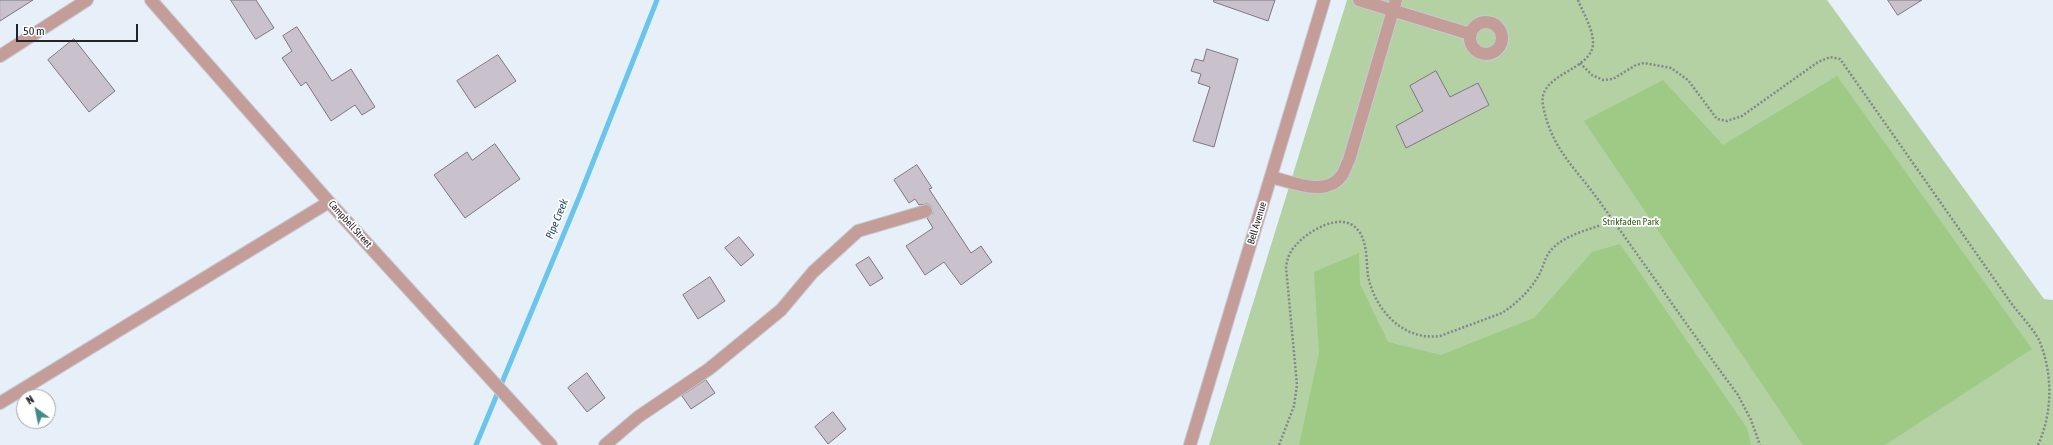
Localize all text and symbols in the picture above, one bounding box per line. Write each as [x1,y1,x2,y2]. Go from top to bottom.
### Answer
scale bar [18,16,140,42]
text: 50 m [23,24,45,38]
water label: Pipe Creek [543,197,571,241]
street label: Campbell Street [326,198,374,250]
street label: Bell Avenue [1245,200,1269,246]
park label: Strikfaden Park [1603,216,1659,228]
north arrow [16,389,56,429]
text: N [24,393,36,407]

